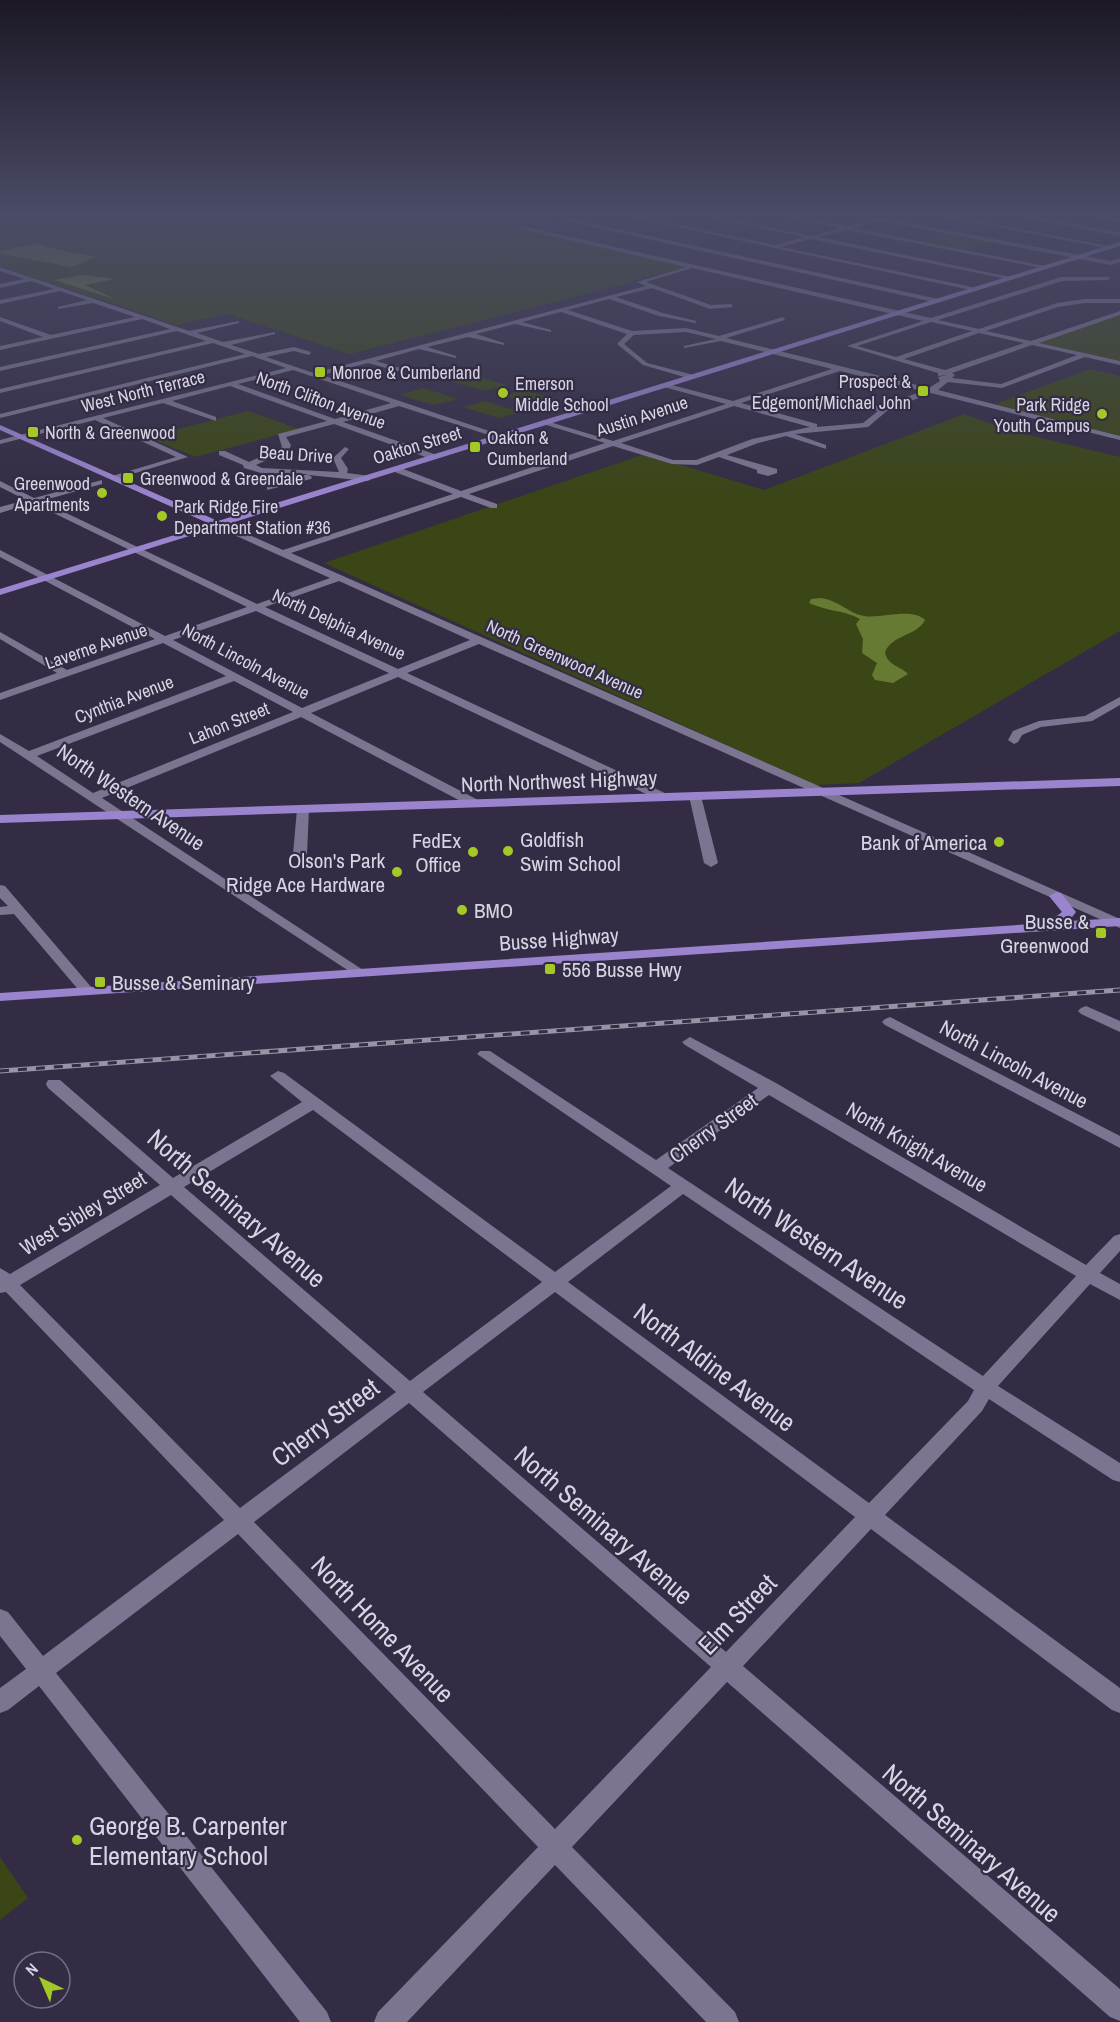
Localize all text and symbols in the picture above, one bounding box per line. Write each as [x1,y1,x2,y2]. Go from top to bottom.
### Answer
place label: Monroe & Cumberland [332,360,480,385]
street label: West North Terrace [79,364,207,418]
street label: North Clifton Avenue [253,365,389,435]
marker: Monroe & Cumberland [313,365,327,379]
place label: Prospect & Edgemont/Michael John [752,369,911,415]
place label: Emerson Middle School [515,371,609,417]
marker: Prospect & Edgemont/Michael John [916,384,930,398]
marker: Emerson Middle School [496,386,510,400]
street label: Austin Avenue [592,389,691,443]
place label: Park Ridge Youth Campus [994,392,1090,438]
marker: Park Ridge Youth Campus [1095,407,1109,421]
place label: North & Greenwood [45,420,175,445]
street label: Oakton Street [370,420,464,470]
marker: North & Greenwood [26,425,40,439]
place label: Oakton & Cumberland [487,425,567,471]
street label: Beau Drive [258,439,334,469]
marker: Oakton & Cumberland [468,440,482,454]
place label: Greenwood & Greendale [140,466,303,491]
place label: Greenwood Apartments [14,471,90,517]
marker: Greenwood & Greendale [121,471,135,485]
marker: Greenwood Apartments [95,486,109,500]
place label: Park Ridge Fire Department Station #36 [174,494,331,540]
marker: Park Ridge Fire Department Station #36 [155,509,169,523]
street label: North Delphia Avenue [268,582,410,666]
street label: North Greenwood Avenue [482,613,648,705]
street label: Laverne Avenue [42,617,150,675]
street label: North Lincoln Avenue [178,617,314,705]
street label: Cynthia Avenue [71,669,177,729]
street label: Lahon Street [185,696,273,750]
street label: North Western Avenue [51,737,211,857]
street label: North Northwest Highway [460,763,658,799]
place label: Goldfish Swim School [520,825,621,878]
place label: FedEx Office [412,826,461,879]
place label: Bank of America [861,828,987,857]
marker: Bank of America [992,835,1006,849]
marker: Goldfish Swim School [501,844,515,858]
marker: FedEx Office [466,845,480,859]
place label: Olson's Park Ridge Ace Hardware [226,846,385,899]
marker: Olson's Park Ridge Ace Hardware [390,865,404,879]
place label: BMO [474,896,513,925]
marker: BMO [455,903,469,917]
place label: Busse & Greenwood [1000,907,1090,960]
street label: Busse Highway [498,920,620,958]
marker: Busse & Greenwood [1094,926,1108,940]
place label: 556 Busse Hwy [562,955,682,984]
marker: 556 Busse Hwy [543,962,557,976]
place label: Busse & Seminary [112,968,255,997]
marker: Busse & Seminary [93,975,107,989]
street label: North Lincoln Avenue [935,1013,1093,1115]
street label: Cherry Street [663,1086,763,1170]
street label: North Knight Avenue [841,1095,993,1199]
street label: North Seminary Avenue [140,1121,334,1295]
street label: West Sibley Street [15,1164,152,1262]
street label: North Western Avenue [719,1169,915,1317]
street label: North Aldine Avenue [627,1295,803,1439]
street label: Cherry Street [264,1370,386,1474]
street label: North Seminary Avenue [507,1438,701,1612]
street label: North Home Avenue [304,1548,462,1710]
street label: Elm Street [690,1566,784,1662]
street label: North Seminary Avenue [875,1756,1069,1930]
place label: George B. Carpenter Elementary School [89,1808,287,1873]
marker: George B. Carpenter Elementary School [70,1833,84,1847]
north arrow [12,1950,72,2010]
text: N [21,1958,43,1980]

